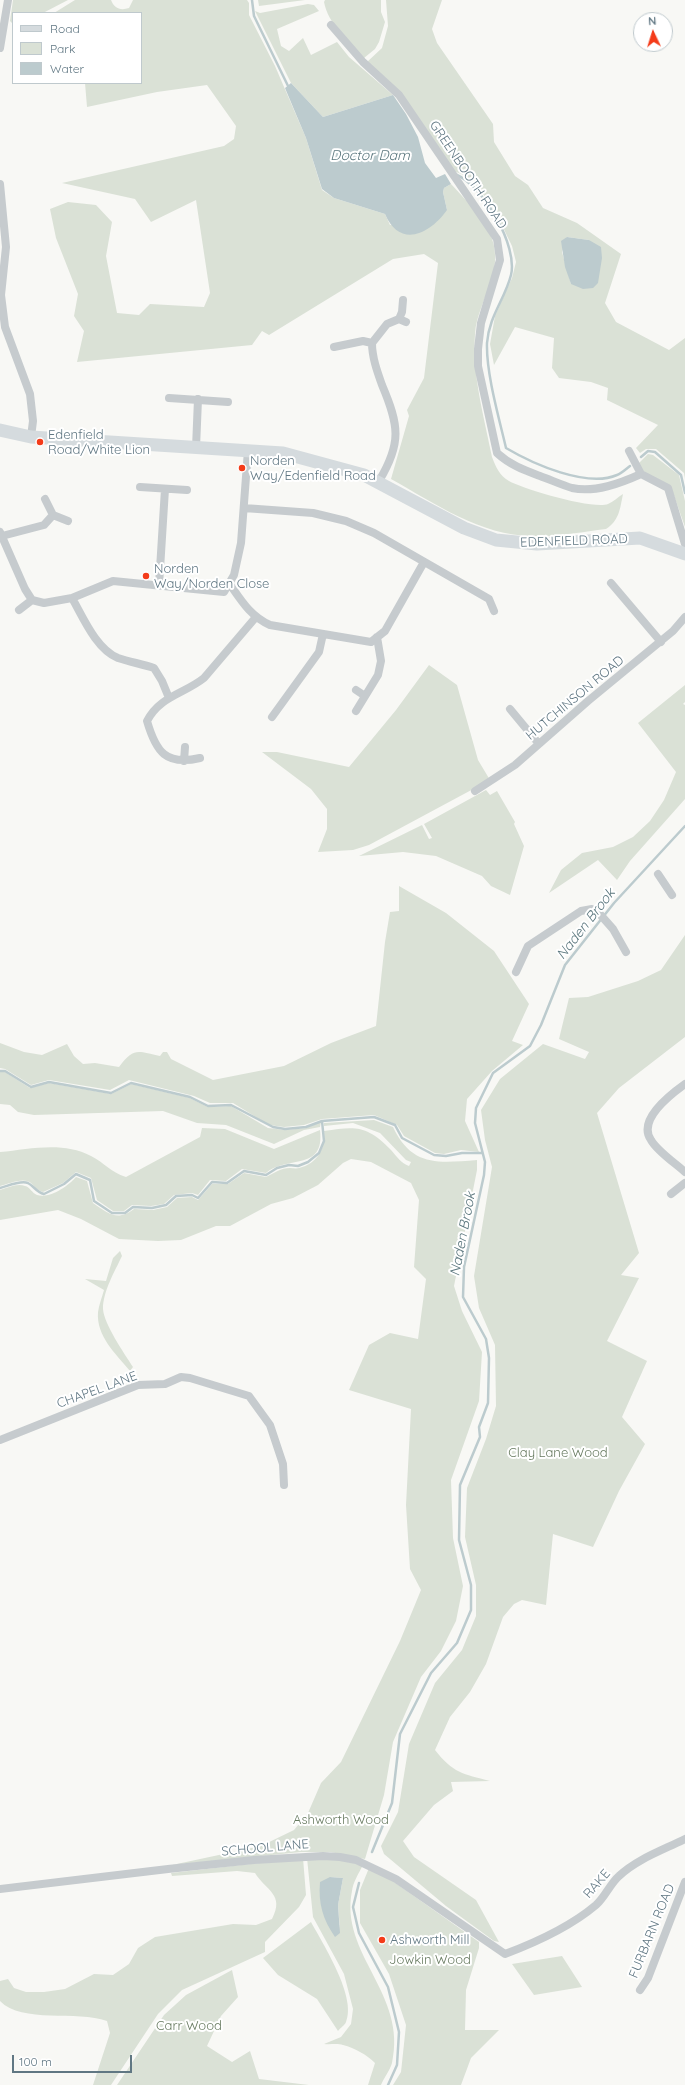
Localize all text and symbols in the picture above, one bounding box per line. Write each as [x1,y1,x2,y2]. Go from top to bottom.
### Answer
legend [12,12,142,84]
north arrow [633,12,673,52]
text: N [648,14,657,28]
text: Road [50,21,80,36]
text: Park [50,41,75,56]
text: Water [50,61,84,76]
street label: GREENBOOTH ROAD [426,118,510,232]
water label: Doctor Dam [330,148,410,164]
place label: Edenfield Road/White Lion [48,427,150,458]
marker: Edenfield Road/White Lion [35,437,45,447]
place label: Norden Way/Edenfield Road [250,453,376,484]
marker: Norden Way/Edenfield Road [237,463,247,473]
street label: EDENFIELD ROAD [520,531,628,551]
place label: Norden Way/Norden Close [154,561,269,592]
marker: Norden Way/Norden Close [141,571,151,581]
street label: HUTCHINSON ROAD [523,652,627,744]
water label: Naden Brook [553,885,619,963]
water label: Naden Brook [447,1190,479,1278]
street label: CHAPEL LANE [55,1368,139,1412]
park label: Clay Lane Wood [508,1445,608,1461]
park label: Ashworth Wood [293,1812,389,1828]
street label: SCHOOL LANE [221,1836,309,1860]
street label: RAKE [580,1866,614,1902]
street label: FURBARN ROAD [626,1882,678,1980]
place label: Ashworth Mill [390,1932,469,1948]
marker: Ashworth Mill [377,1935,387,1945]
park label: Jowkin Wood [389,1952,471,1968]
park label: Carr Wood [156,2018,222,2034]
scale bar [14,2047,134,2073]
text: 100 m [19,2054,52,2069]

